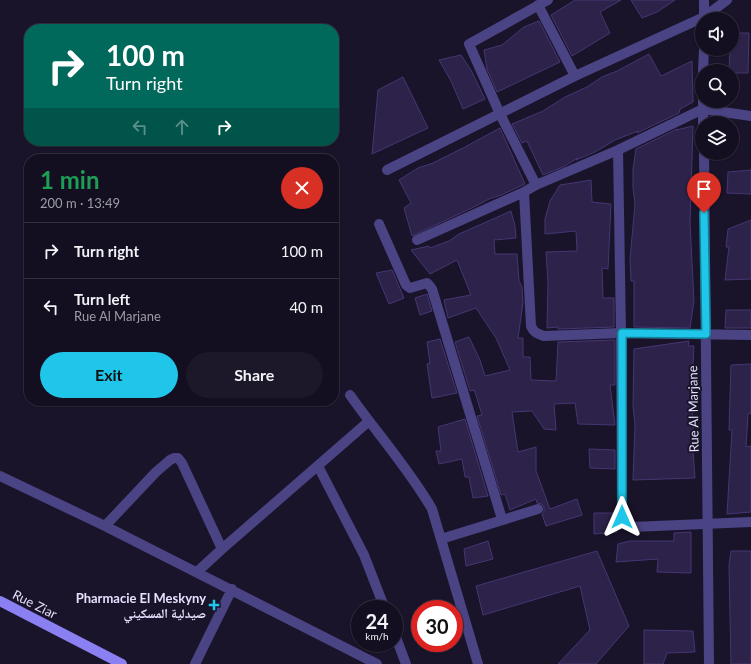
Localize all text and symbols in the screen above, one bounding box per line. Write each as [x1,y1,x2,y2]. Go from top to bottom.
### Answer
map controls [695,12,739,160]
button: sound [695,12,739,56]
text: 100 m [106,38,185,72]
icon: right [40,40,92,92]
button: search [695,64,739,108]
text: Turn right [106,72,183,94]
icon: left [129,116,151,138]
icon: ahead [171,116,193,138]
icon: right [213,116,235,138]
button: layers [695,116,739,160]
text: 1 min [40,165,100,194]
button: close [281,167,323,209]
pin [687,172,721,213]
icon: arrive [693,178,715,200]
text: 200 m · 13:49 [40,195,120,211]
icon: right [40,240,62,262]
text: Turn right [74,242,139,260]
text: 100 m [281,242,323,260]
text: Turn left [74,290,130,308]
icon: left [40,296,62,318]
text: 40 m [289,298,323,316]
text: Rue Al Marjane [74,308,161,324]
button: Exit [40,352,178,398]
button: Share [186,352,323,398]
street label: Rue Al Marjane [684,365,702,453]
position arrow [601,496,643,538]
street label: Rue Ziar [10,586,60,622]
place label: Pharmacie El Meskyny صيدلية المسكيني [76,590,206,624]
marker: Pharmacie El Meskyny صيدلية المسكيني [209,600,219,610]
speed limit sign: 30 [411,600,463,652]
text: 24 [365,609,389,633]
text: km/h [365,630,389,642]

